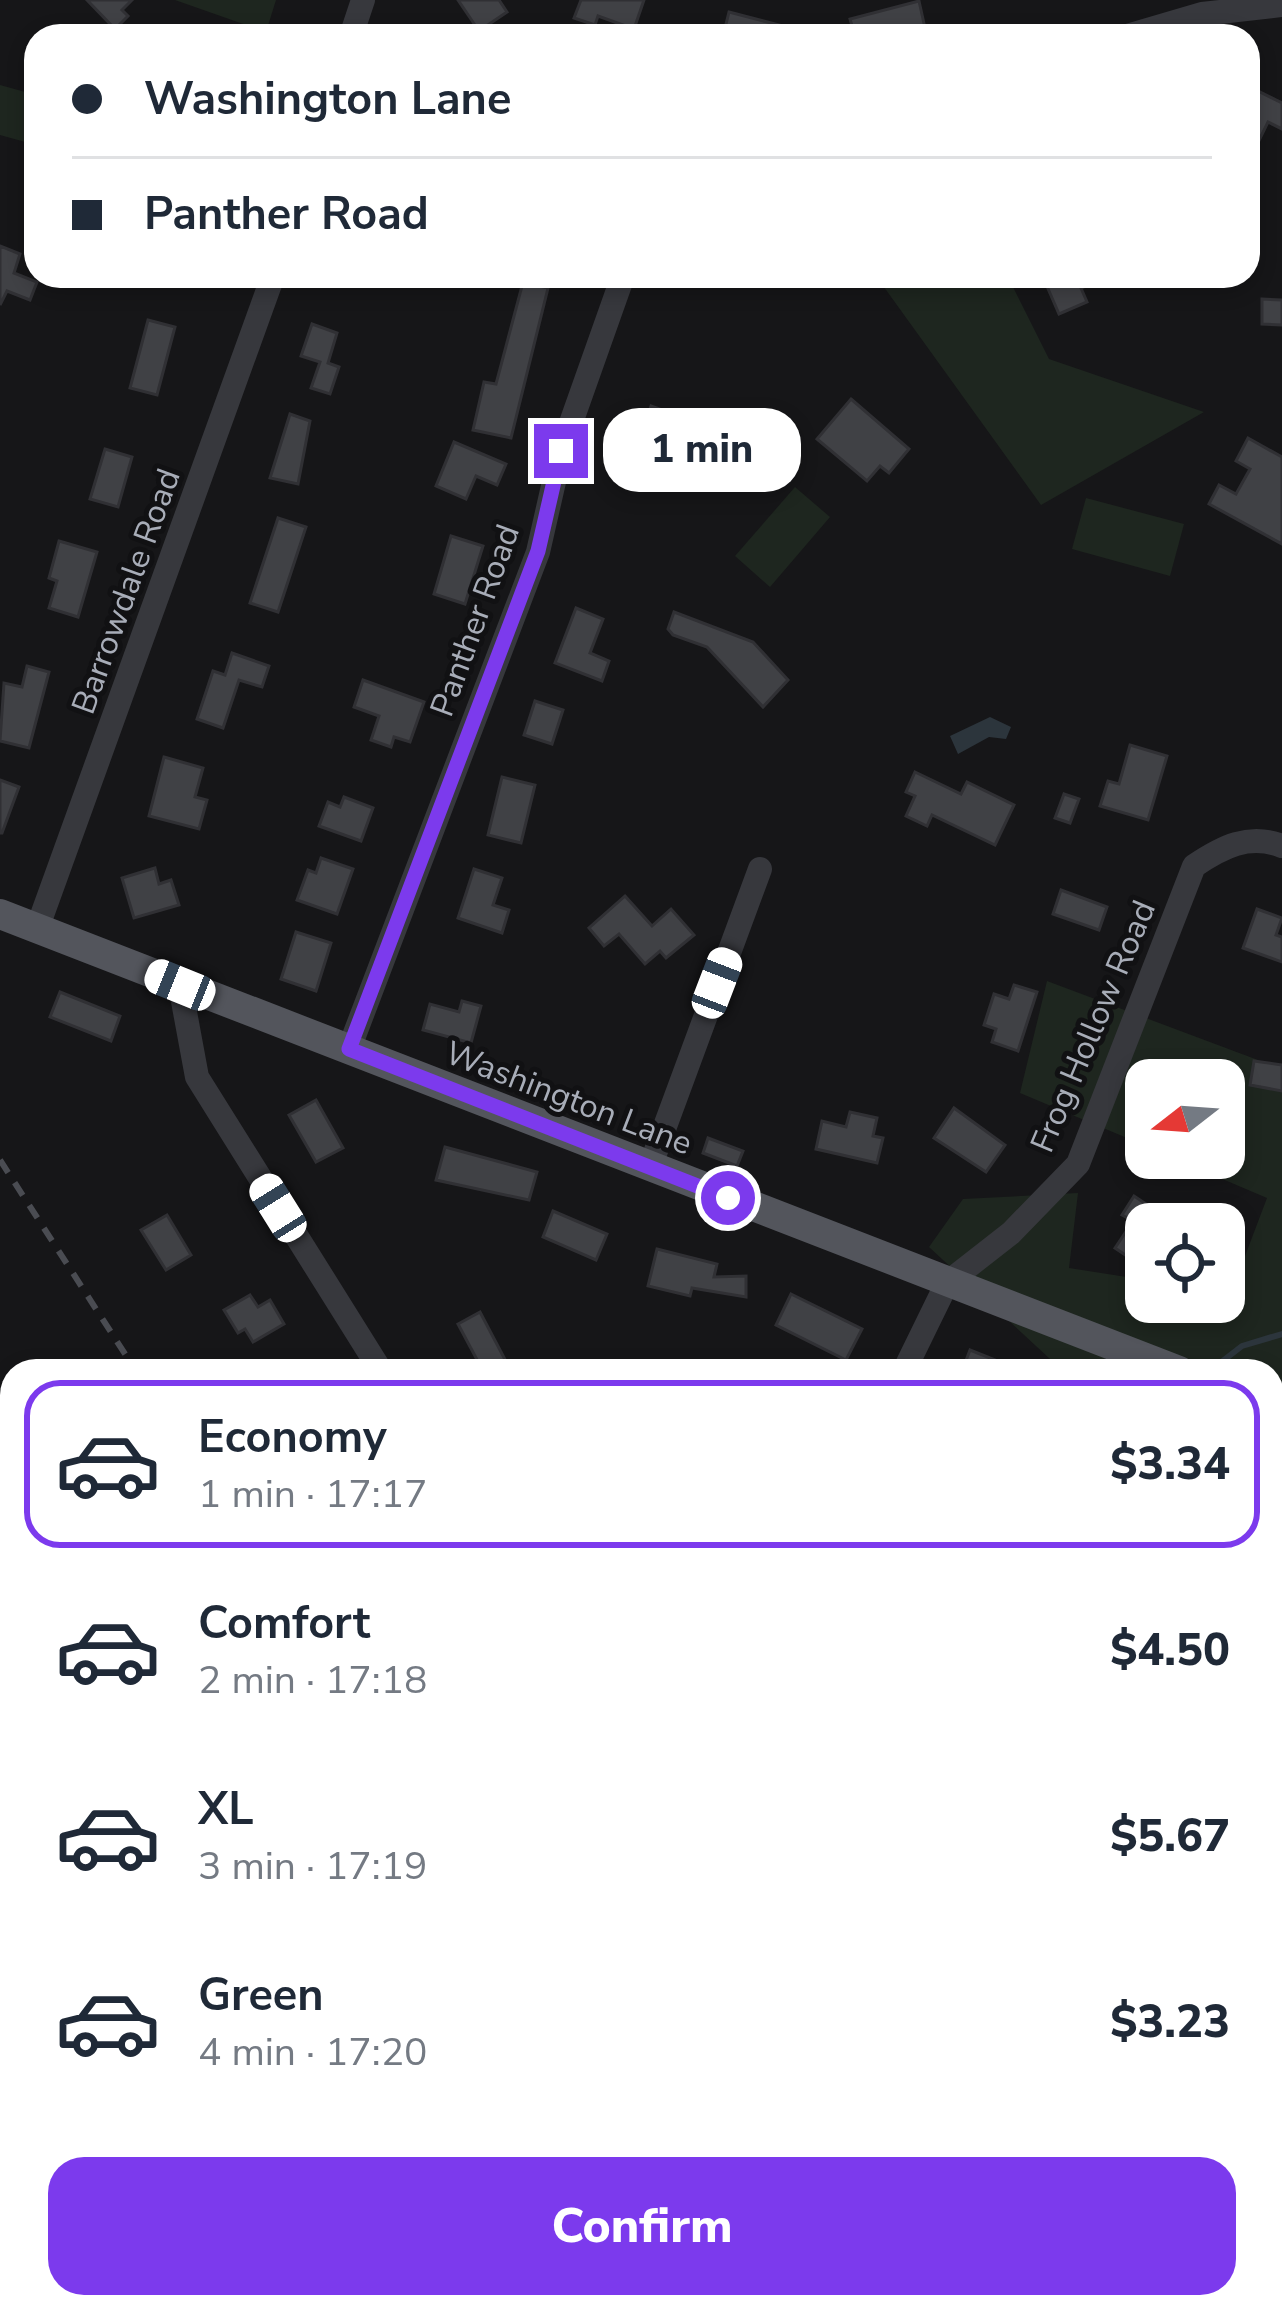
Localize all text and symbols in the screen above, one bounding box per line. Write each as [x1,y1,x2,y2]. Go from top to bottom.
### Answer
text: Washington Lane [144,69,511,130]
text: Panther Road [144,184,429,245]
callout: 1 min [603,409,801,493]
text: 1 min [651,423,753,476]
route end [534,424,588,478]
street label: Barrowdale Road [61,463,192,720]
street label: Panther Road [420,518,531,723]
street label: Frog Hollow Road [1020,894,1167,1159]
car [687,943,747,1023]
car [140,955,220,1015]
street label: Washington Lane [439,1031,698,1166]
north arrow [1125,1059,1245,1179]
map controls [1125,1059,1245,1323]
car [244,1168,312,1248]
route start [701,1171,755,1225]
button: locate [1125,1203,1245,1323]
text: Economy [198,1407,387,1468]
icon: car [54,1410,162,1518]
text: $3.34 [1110,1434,1230,1495]
text: 1 min · 17:17 [198,1468,427,1521]
text: Comfort [198,1593,370,1654]
icon: car [54,1596,162,1704]
text: $4.50 [1110,1620,1230,1681]
text: 2 min · 17:18 [198,1654,427,1707]
text: XL [198,1779,254,1840]
icon: car [54,1782,162,1890]
text: $5.67 [1110,1806,1230,1867]
text: 3 min · 17:19 [198,1840,427,1893]
text: Green [198,1965,324,2026]
icon: car [54,1968,162,2076]
text: $3.23 [1110,1992,1230,2053]
text: 4 min · 17:20 [198,2026,427,2079]
button: Confirm [48,2157,1236,2295]

